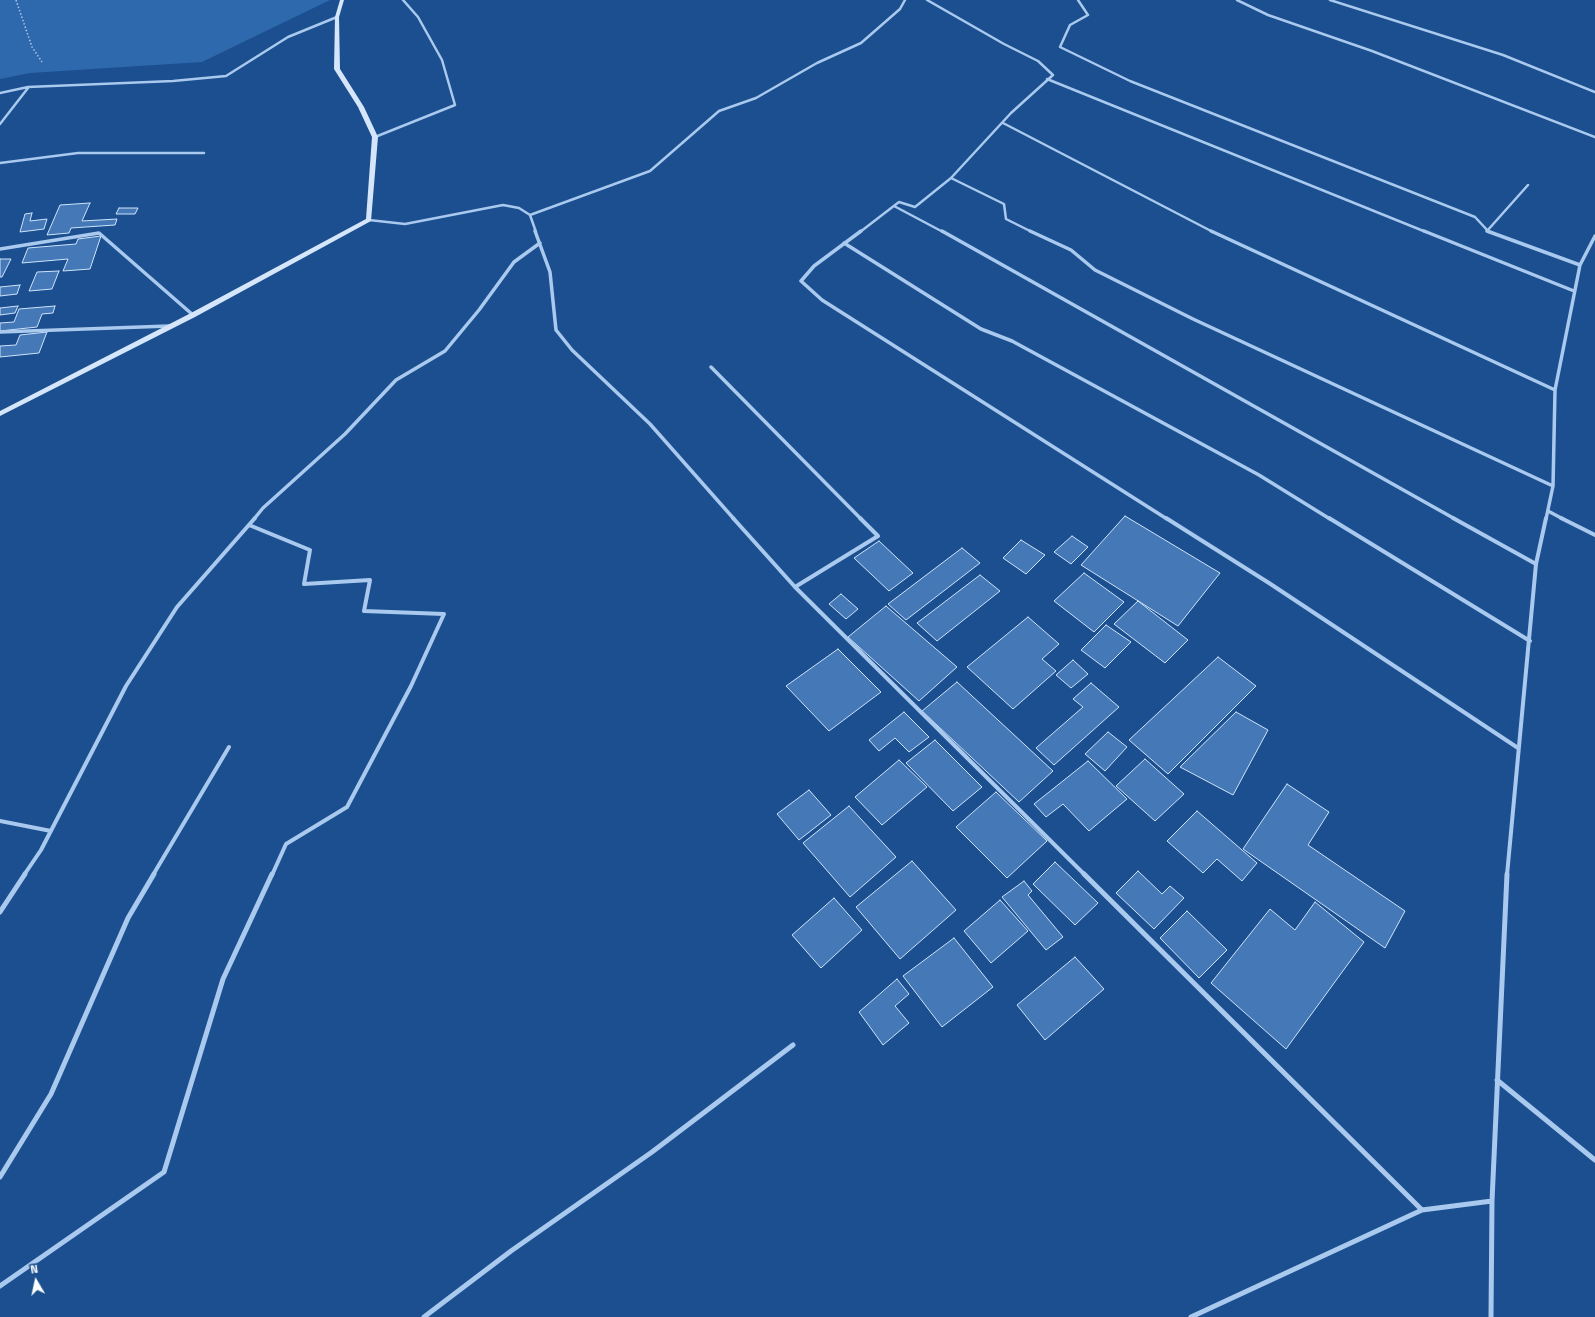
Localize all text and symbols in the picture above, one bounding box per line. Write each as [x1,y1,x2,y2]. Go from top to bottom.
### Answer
north arrow [16,1261,56,1301]
text: N [29,1261,39,1278]

